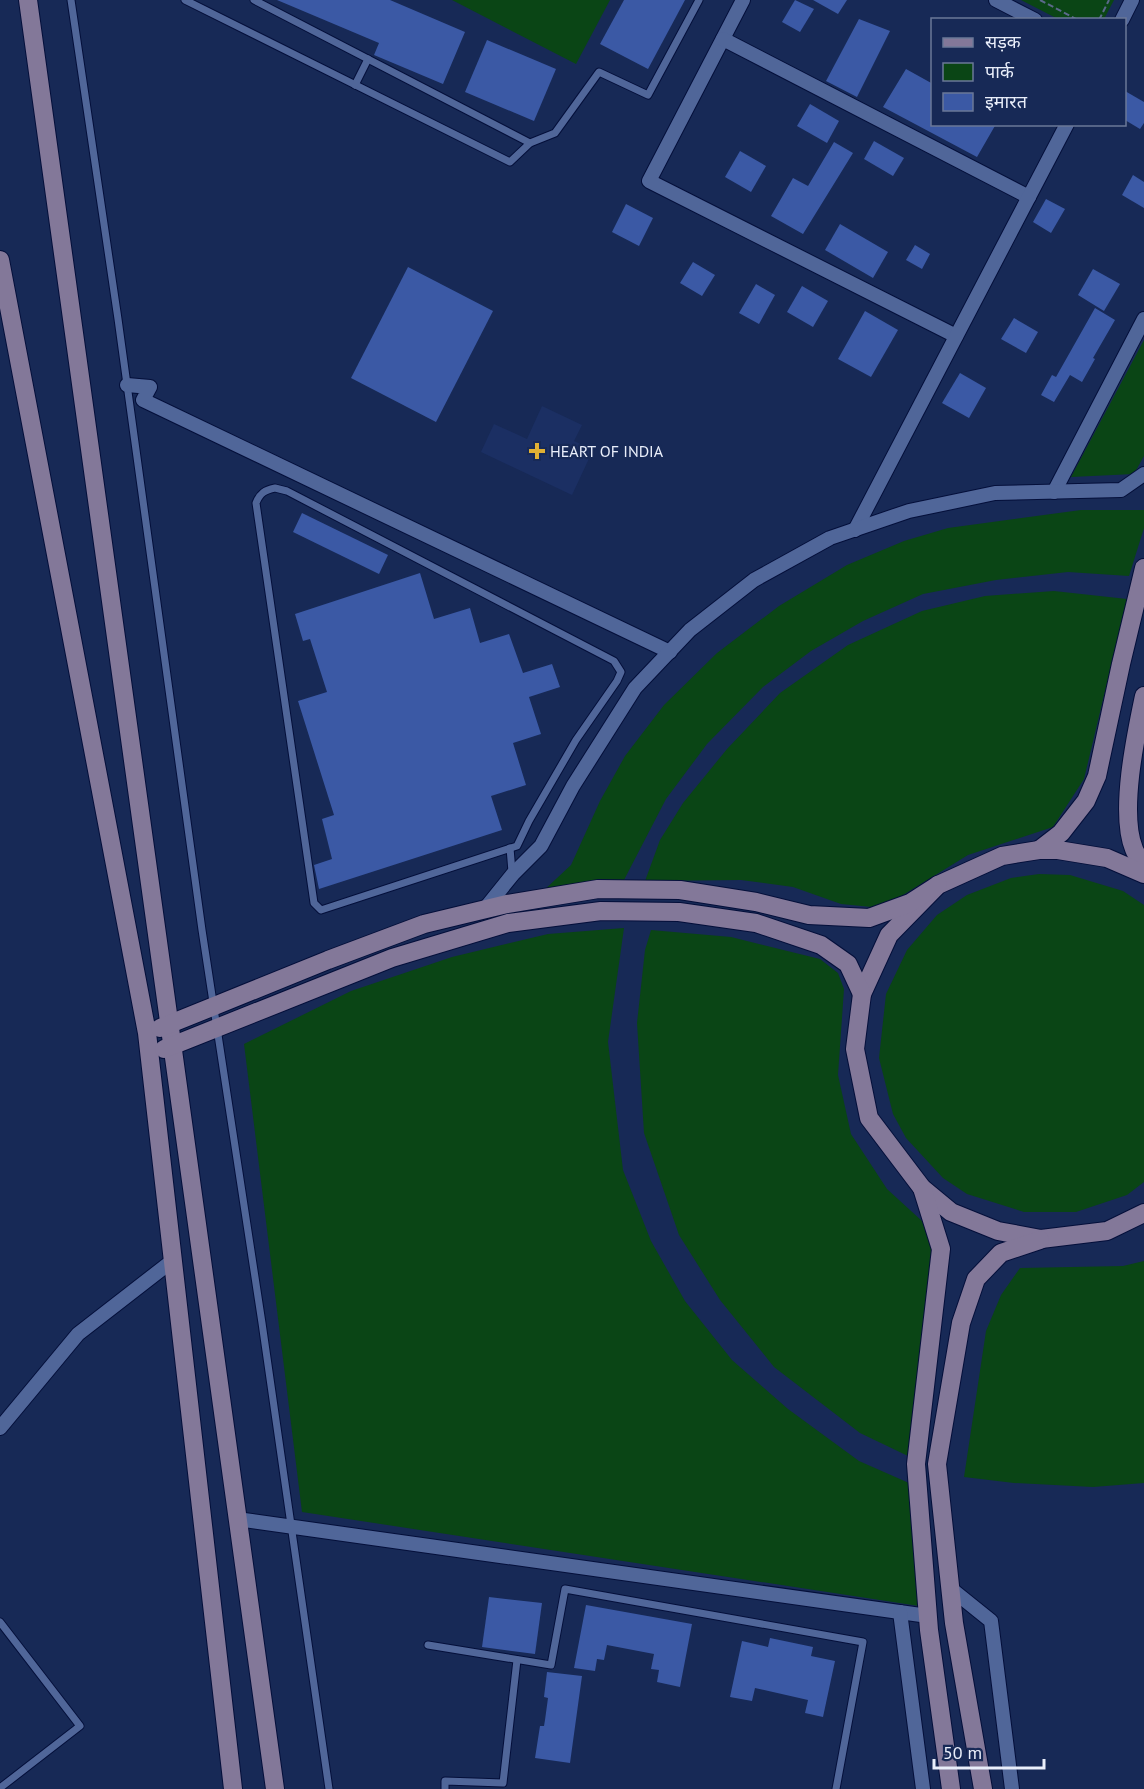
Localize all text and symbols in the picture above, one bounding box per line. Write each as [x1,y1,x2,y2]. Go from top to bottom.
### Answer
legend [931,18,1126,126]
text: सड़क [985,30,1022,53]
text: पार्क [985,60,1015,83]
text: इमारत [985,90,1028,113]
place label: HEART OF INDIA [550,441,664,461]
marker: HEART OF INDIA [528,442,546,460]
scale bar [934,1732,1044,1770]
text: 50 m [943,1741,982,1764]

